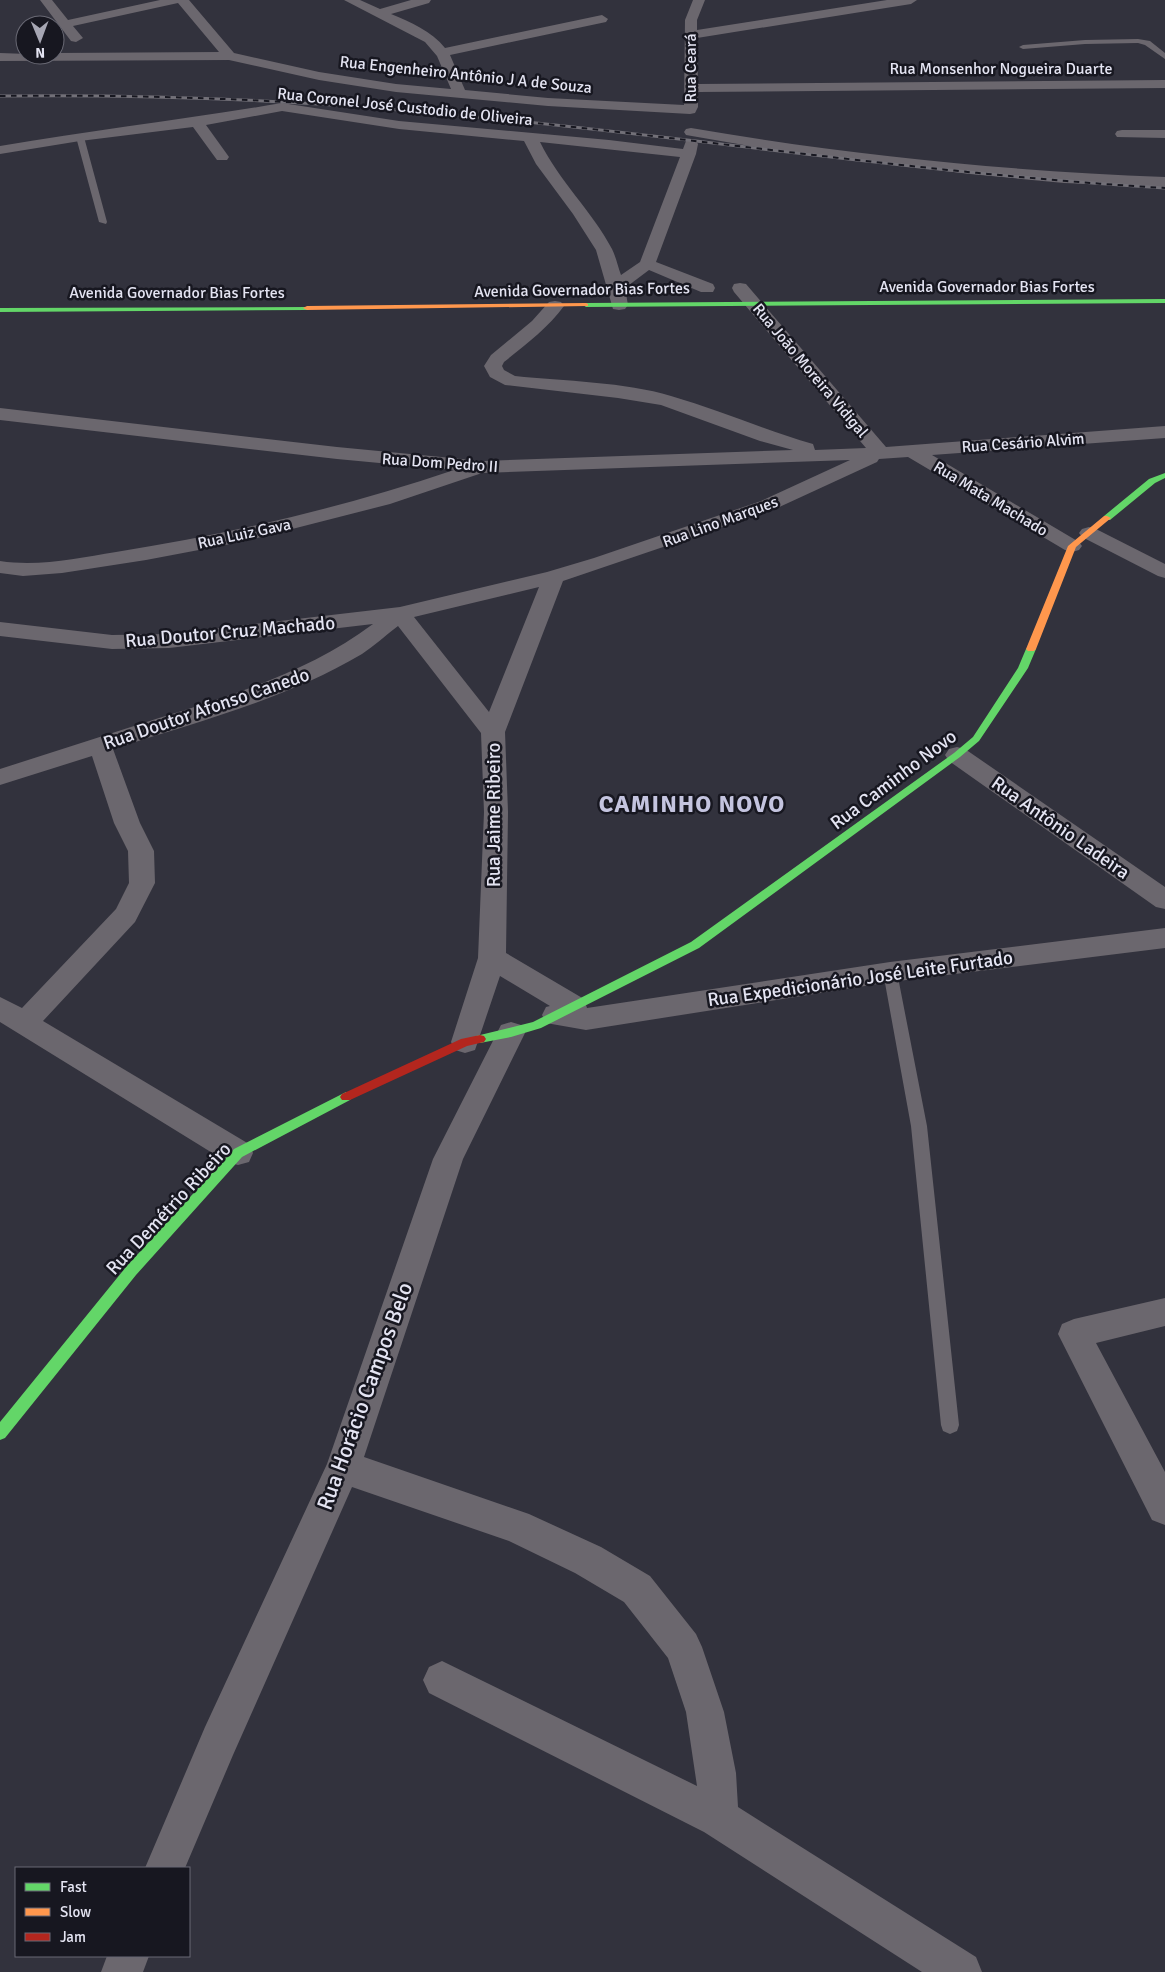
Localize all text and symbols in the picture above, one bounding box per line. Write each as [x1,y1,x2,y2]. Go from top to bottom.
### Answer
north arrow [15,15,65,65]
street label: Rua Ceará [681,33,701,103]
text: N [35,44,45,61]
street label: Rua Engenheiro Antônio J A de Souza [339,52,593,98]
street label: Rua Monsenhor Nogueira Duarte [890,59,1112,79]
street label: Rua Coronel José Custodio de Oliveira [276,84,534,130]
street label: Avenida Governador Bias Fortes [879,277,1095,297]
street label: Avenida Governador Bias Fortes [474,278,690,302]
street label: Avenida Governador Bias Fortes [69,283,285,303]
street label: Rua João Moreira Vidigal [748,299,872,442]
street label: Rua Cesário Alvim [961,429,1085,457]
street label: Rua Dom Pedro II [381,449,499,477]
street label: Rua Mata Machado [930,457,1051,541]
street label: Rua Lino Marques [660,492,781,552]
street label: Rua Luiz Gava [196,514,293,554]
street label: Rua Doutor Cruz Machado [124,611,336,653]
street label: Rua Doutor Afonso Canedo [100,662,313,755]
street label: Rua Caminho Novo [826,724,962,835]
street label: Rua Jaime Ribeiro [482,743,506,887]
street label: Rua Antônio Ladeira [987,771,1134,885]
district label: CAMINHO NOVO [599,789,785,819]
street label: Rua Expedicionário José Leite Furtado [706,946,1014,1012]
street label: Rua Demétrio Ribeiro [101,1137,236,1280]
street label: Rua Horácio Campos Belo [311,1279,418,1514]
legend [15,1867,190,1957]
text: Fast [60,1878,87,1896]
text: Slow [60,1903,91,1921]
text: Jam [60,1928,86,1946]

